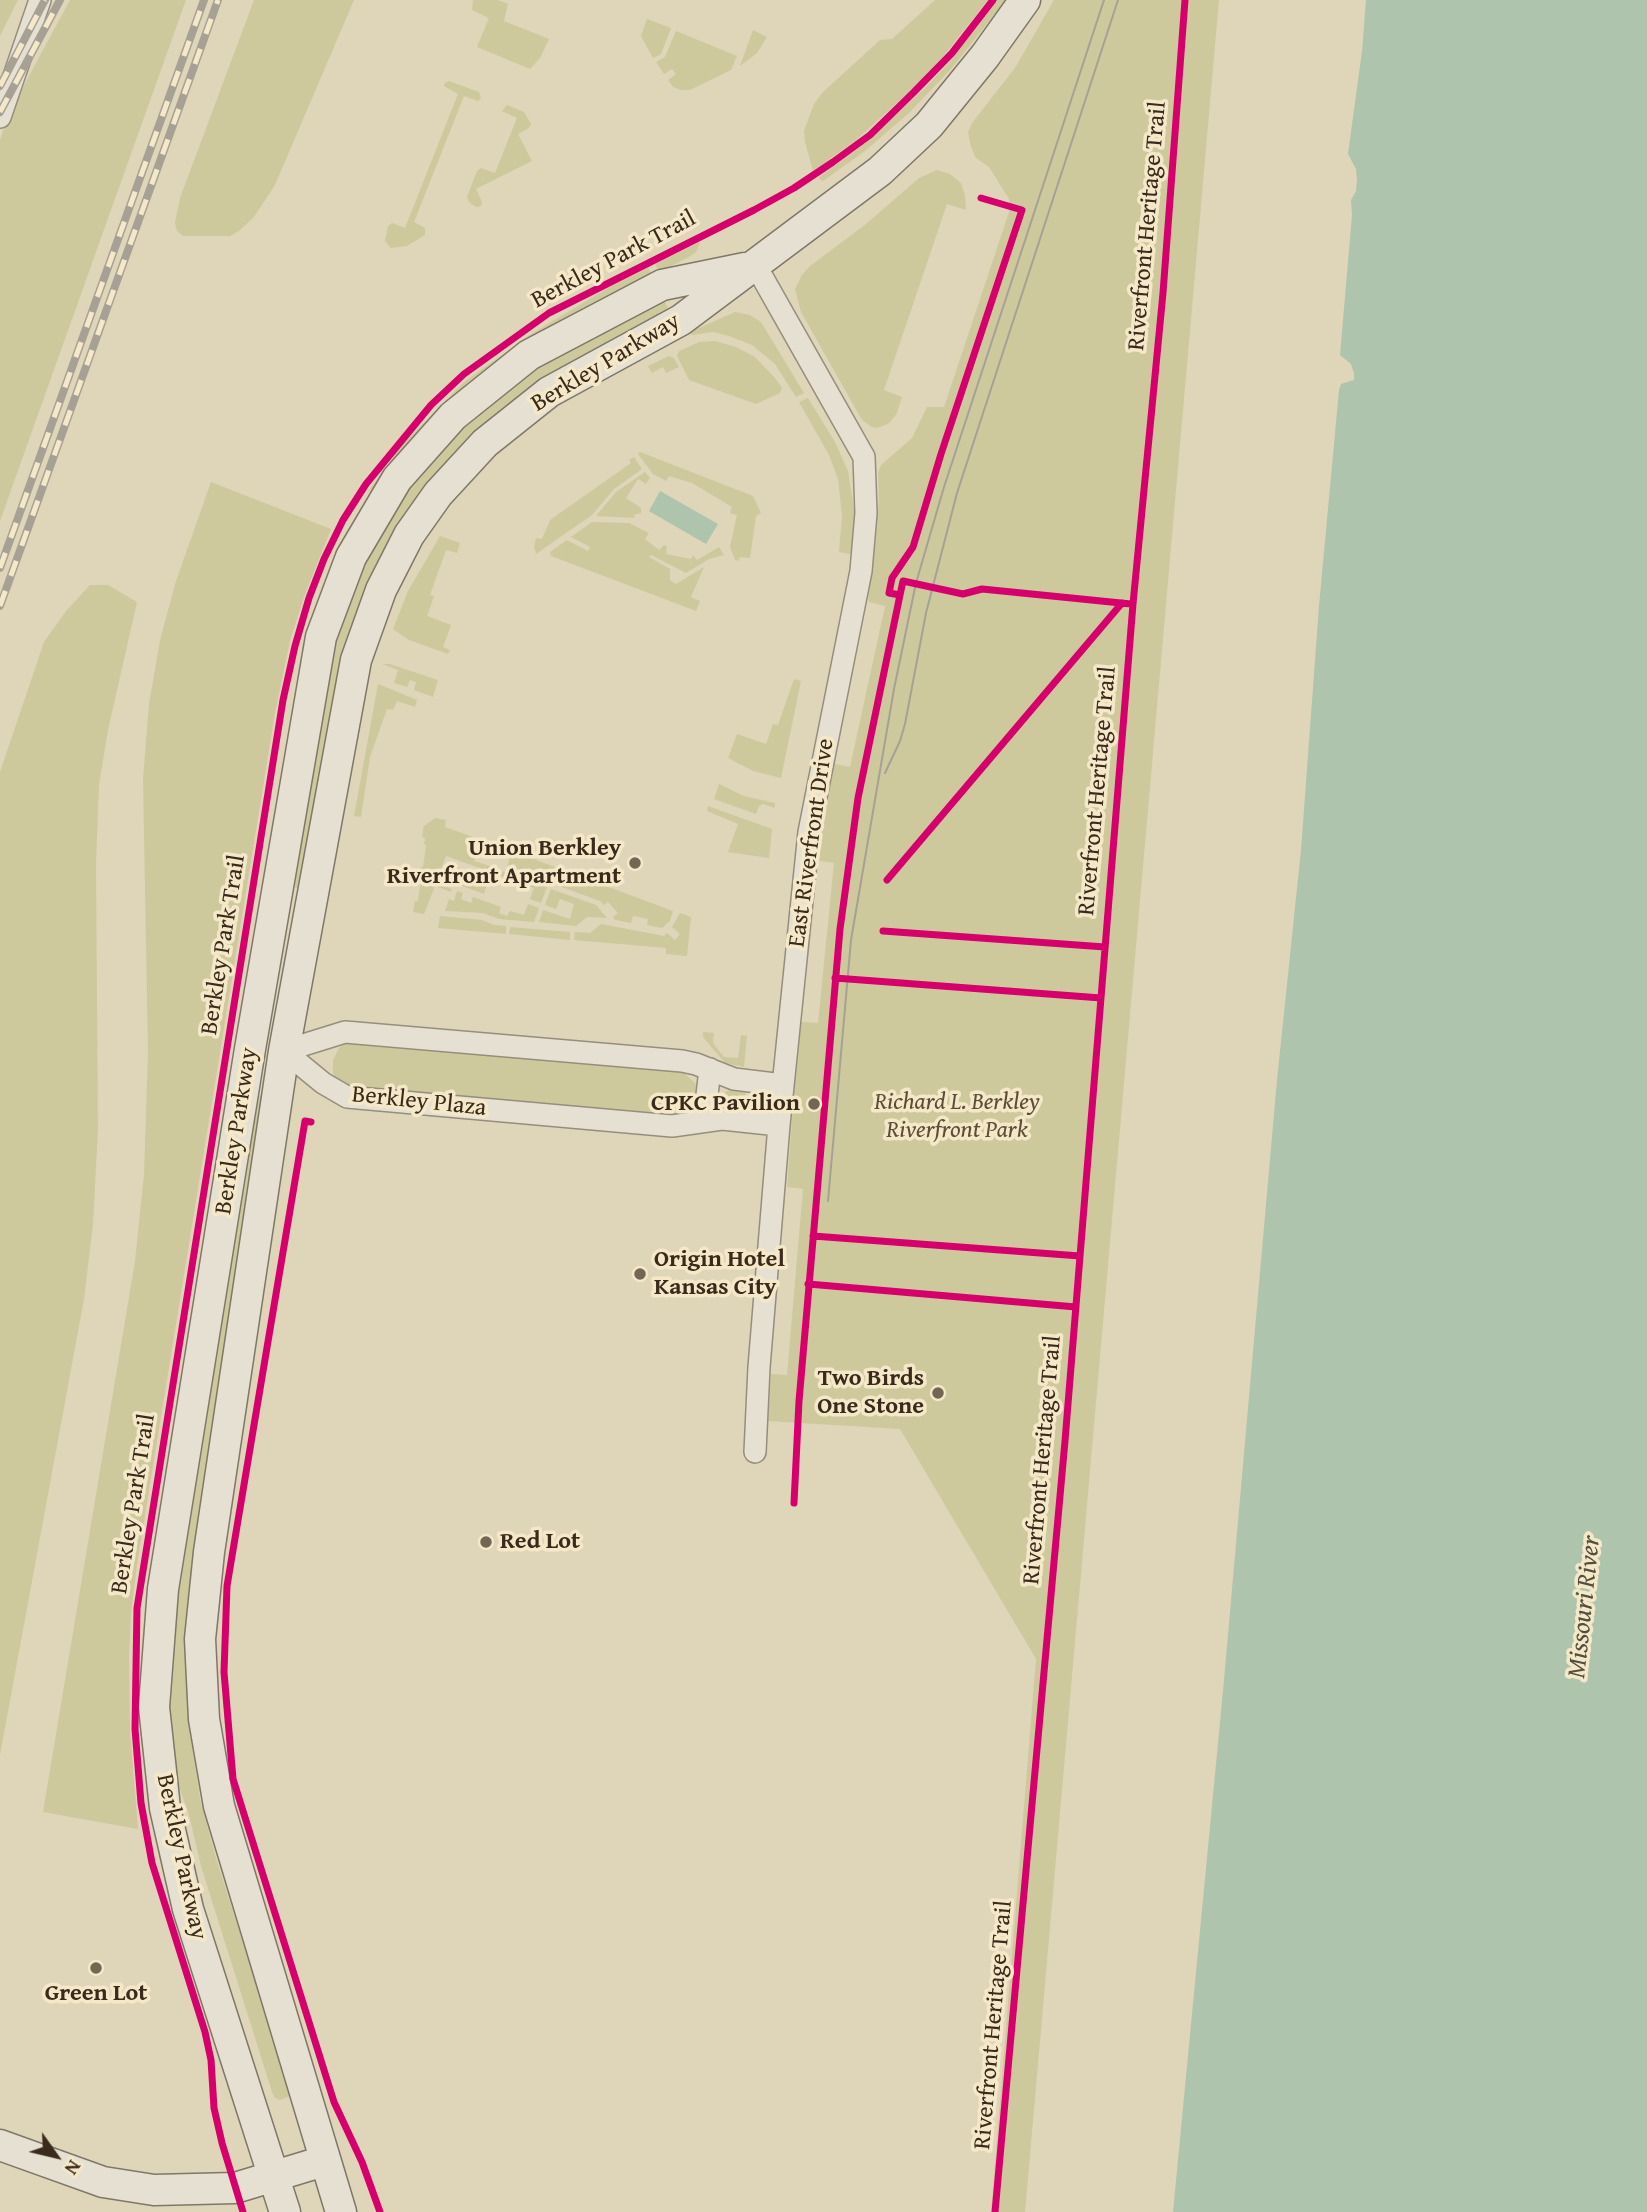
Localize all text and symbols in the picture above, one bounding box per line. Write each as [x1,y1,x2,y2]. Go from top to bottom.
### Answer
street label: Riverfront Heritage Trail [1123,100,1173,352]
street label: Berkley Park Trail [527,205,701,315]
street label: Berkley Parkway [526,307,686,419]
street label: Riverfront Heritage Trail [1073,665,1123,917]
street label: East Riverfront Drive [783,737,841,949]
place label: Union Berkley Riverfront Apartment [387,835,621,891]
street label: Berkley Park Trail [196,853,252,1037]
marker: Union Berkley Riverfront Apartment [627,855,643,871]
street label: Berkley Parkway [210,1046,264,1216]
street label: Berkley Plaza [350,1081,488,1123]
park label: Richard L. Berkley Riverfront Park [874,1089,1040,1145]
place label: CPKC Pavilion [651,1090,800,1118]
marker: CPKC Pavilion [806,1096,822,1112]
place label: Origin Hotel Kansas City [654,1246,785,1302]
marker: Origin Hotel Kansas City [632,1266,648,1282]
street label: Riverfront Heritage Trail [1018,1334,1068,1586]
place label: Two Birds One Stone [817,1365,924,1421]
marker: Two Birds One Stone [930,1385,946,1401]
street label: Berkley Park Trail [106,1412,162,1596]
place label: Red Lot [500,1528,580,1556]
marker: Red Lot [478,1534,494,1550]
water label: Missouri River [1562,1534,1608,1680]
street label: Berkley Parkway [149,1772,213,1942]
street label: Riverfront Heritage Trail [969,1899,1019,2151]
marker: Green Lot [88,1960,104,1976]
place label: Green Lot [45,1980,147,2008]
north arrow [21,2121,91,2191]
text: N [58,2155,89,2181]

